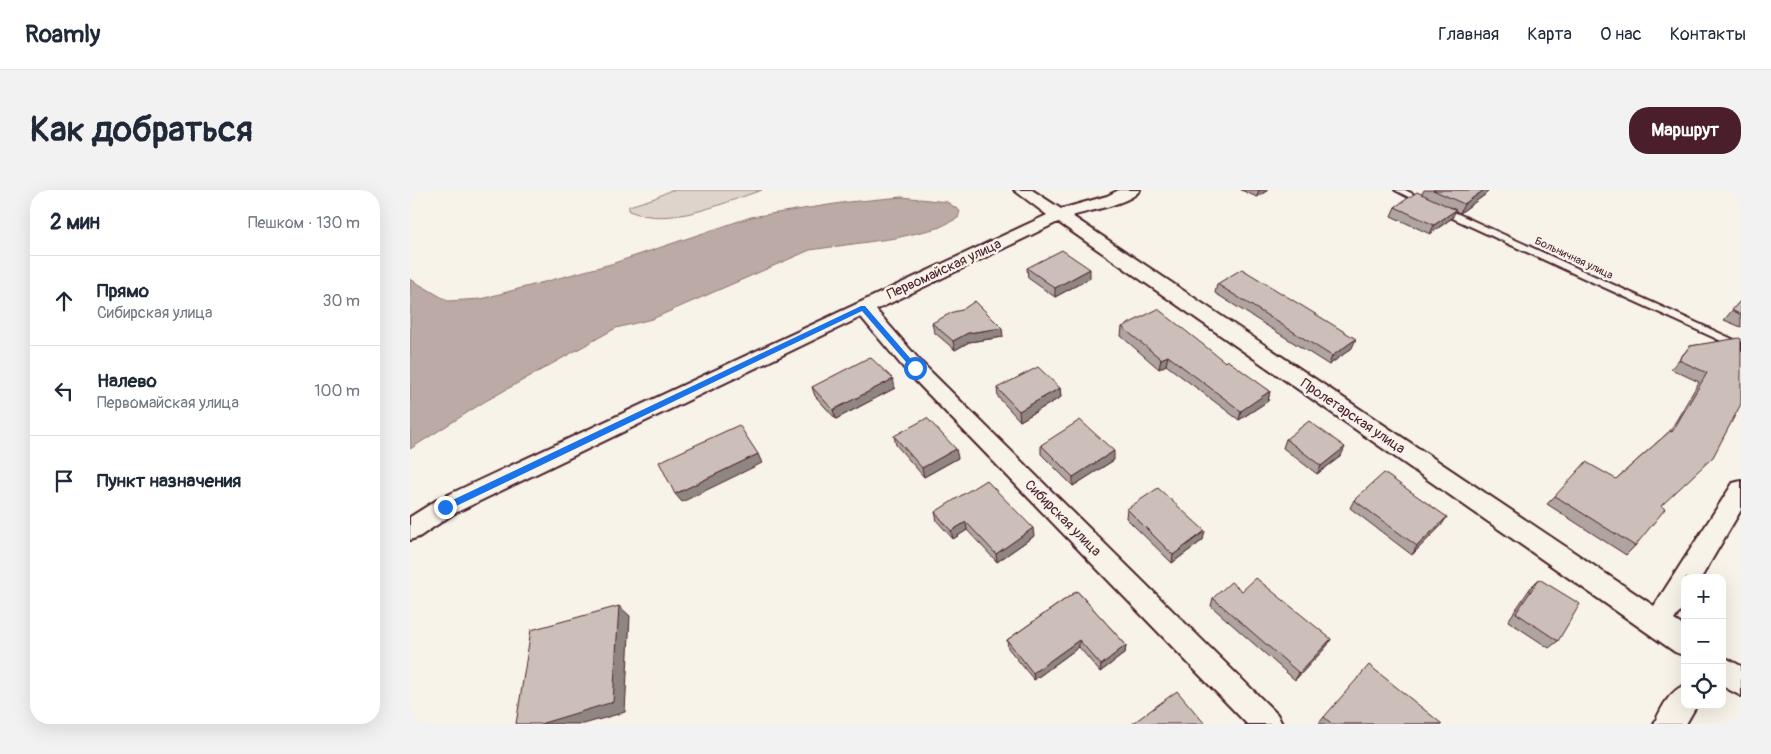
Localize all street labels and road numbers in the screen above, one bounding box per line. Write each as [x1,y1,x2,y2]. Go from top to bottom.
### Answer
street label: Больничная улица [1533,234,1615,282]
street label: Первомайская улица [884,235,1004,303]
street label: Пролетарская улица [1298,375,1408,457]
street label: Сибирская улица [1021,476,1105,560]

